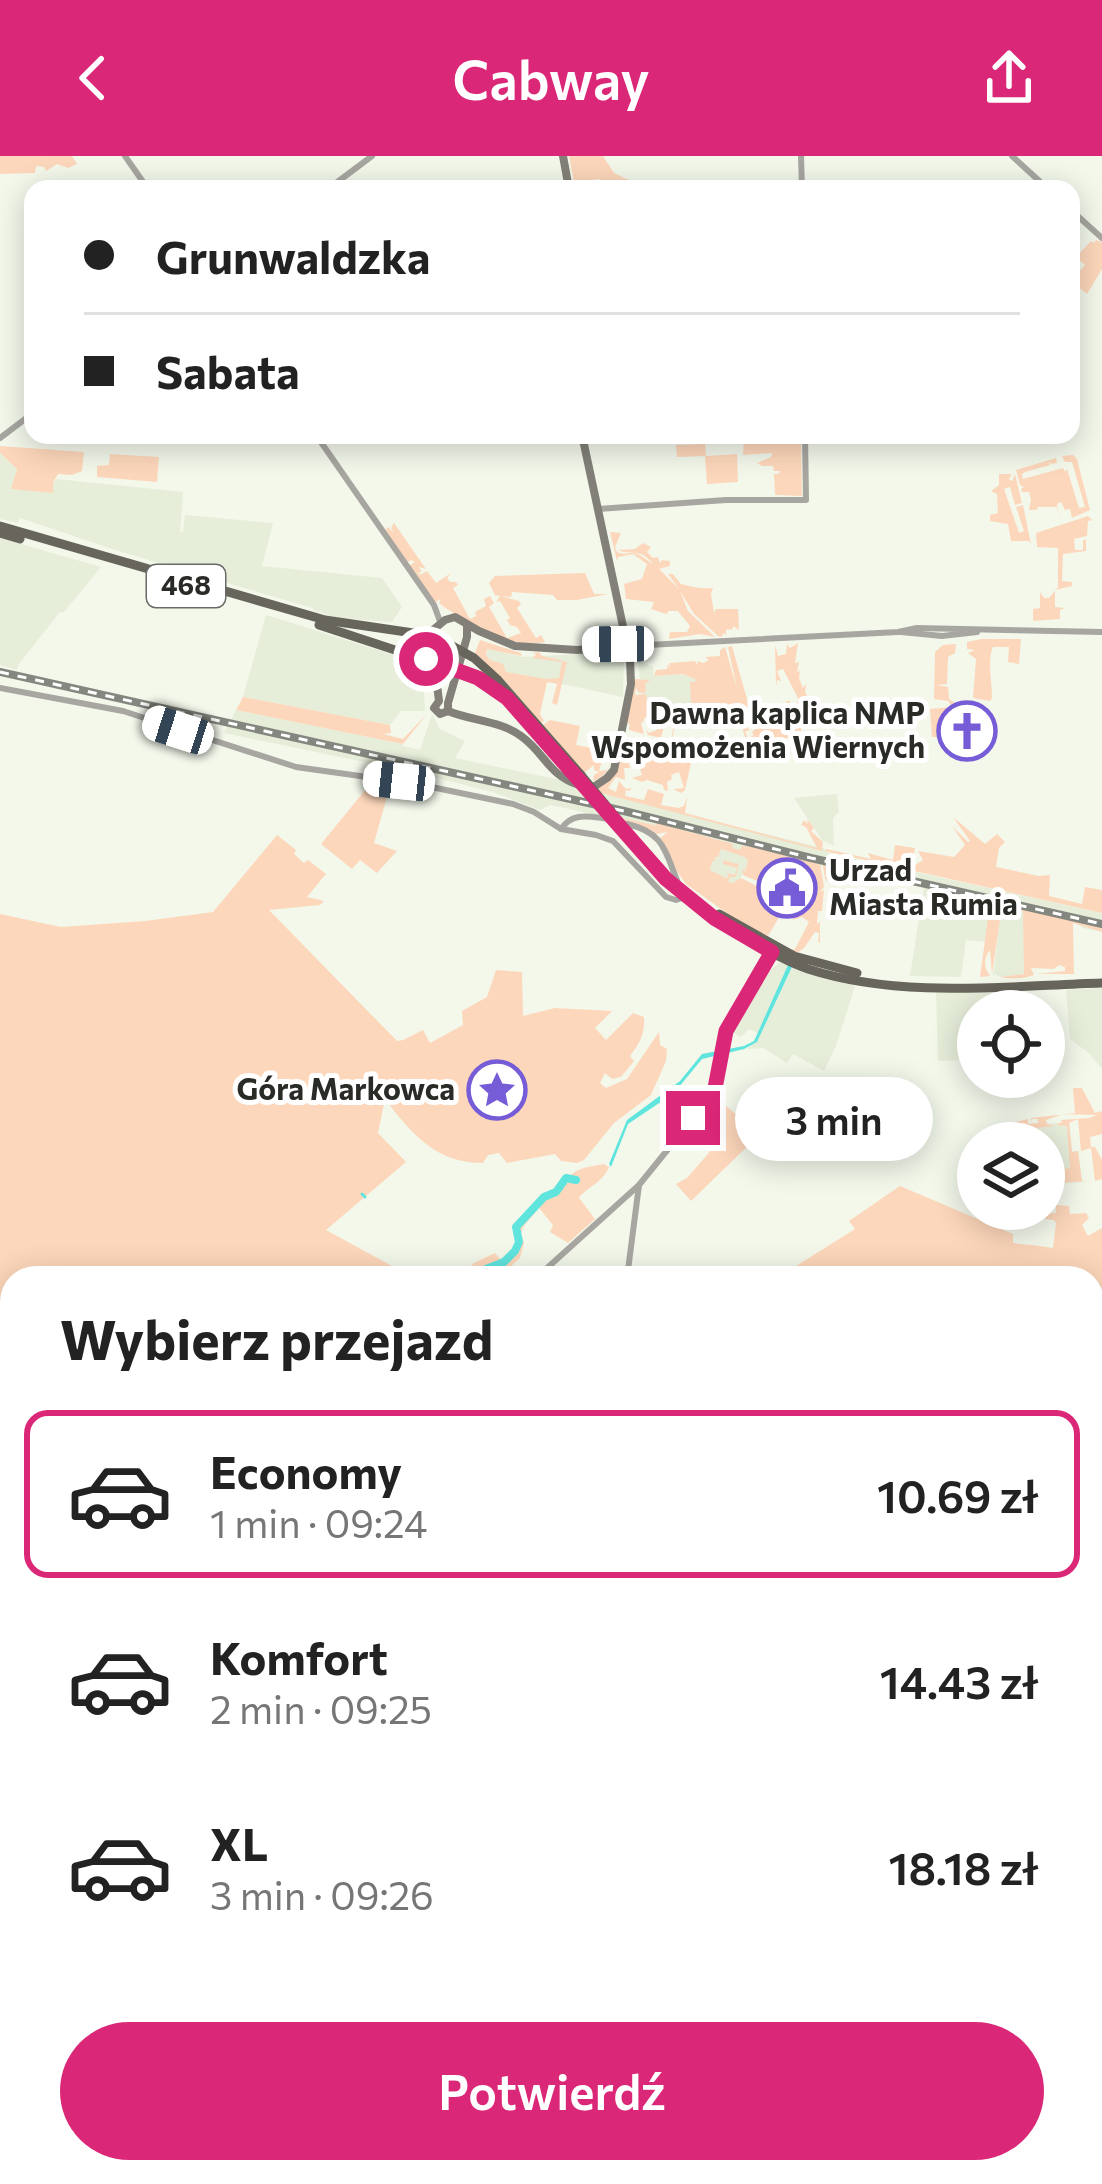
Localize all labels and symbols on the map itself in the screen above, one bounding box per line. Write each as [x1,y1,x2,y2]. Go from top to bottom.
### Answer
road number: 468 [147,565,225,607]
car [582,625,654,663]
route start [399,632,453,686]
place label: Dawna kaplica NMP Wspomożenia Wiernych [591,693,925,764]
church icon: Dawna kaplica NMP Wspomożenia Wiernych [936,700,998,762]
car [138,702,218,758]
car [361,759,437,803]
place label: Urzad Miasta Rumia [829,850,1018,921]
public building icon: Urzad Miasta Rumia [756,857,818,919]
place icon: Góra Markowca [466,1059,528,1121]
place label: Góra Markowca [236,1069,455,1106]
callout: 3 min [735,1076,933,1160]
route end [666,1091,720,1145]

